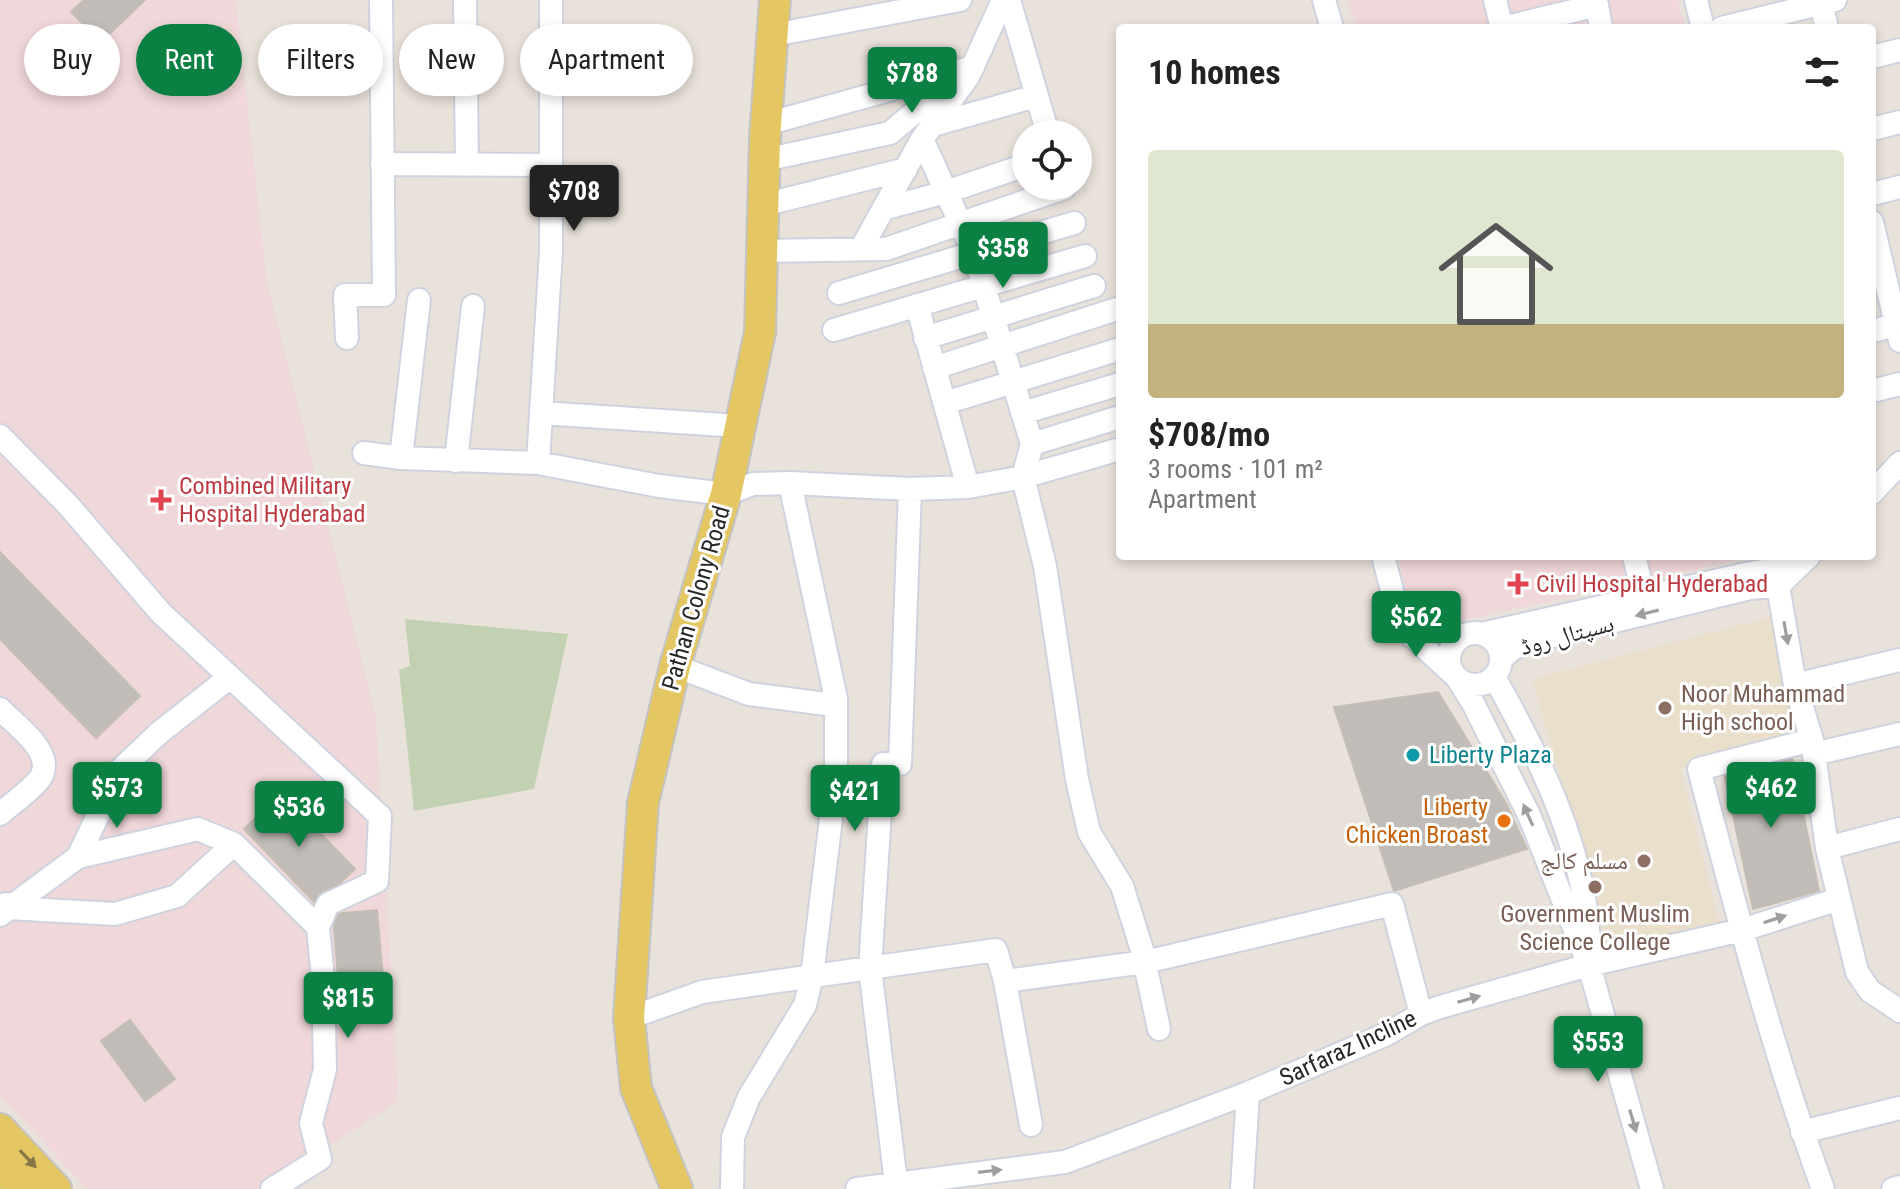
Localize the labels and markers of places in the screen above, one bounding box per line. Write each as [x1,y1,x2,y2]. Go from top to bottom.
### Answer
pin: $788 [865,47,959,115]
pin: $708 [527,165,621,233]
pin: $358 [956,222,1050,290]
place label: Combined Military Hospital Hyderabad [179,472,365,528]
marker: Combined Military Hospital Hyderabad [150,489,172,511]
place label: Civil Hospital Hyderabad [1536,570,1768,598]
marker: Civil Hospital Hyderabad [1507,573,1529,595]
pin: $562 [1369,591,1463,659]
place label: Noor Muhammad High school [1681,680,1845,736]
marker: Noor Muhammad High school [1656,699,1674,717]
place label: Liberty Plaza [1429,741,1552,769]
marker: Liberty Plaza [1404,746,1422,764]
pin: $573 [70,762,164,830]
pin: $462 [1724,762,1818,830]
pin: $421 [808,765,902,833]
pin: $536 [252,781,346,849]
place label: Liberty Chicken Broast [1345,793,1488,849]
marker: Liberty Chicken Broast [1495,812,1513,830]
place label: مسلم کالج [1540,847,1628,877]
marker: مسلم کالج [1635,852,1653,870]
marker: Government Muslim Science College [1586,878,1604,896]
place label: Government Muslim Science College [1500,900,1690,956]
pin: $815 [301,972,395,1040]
pin: $553 [1551,1016,1645,1084]

